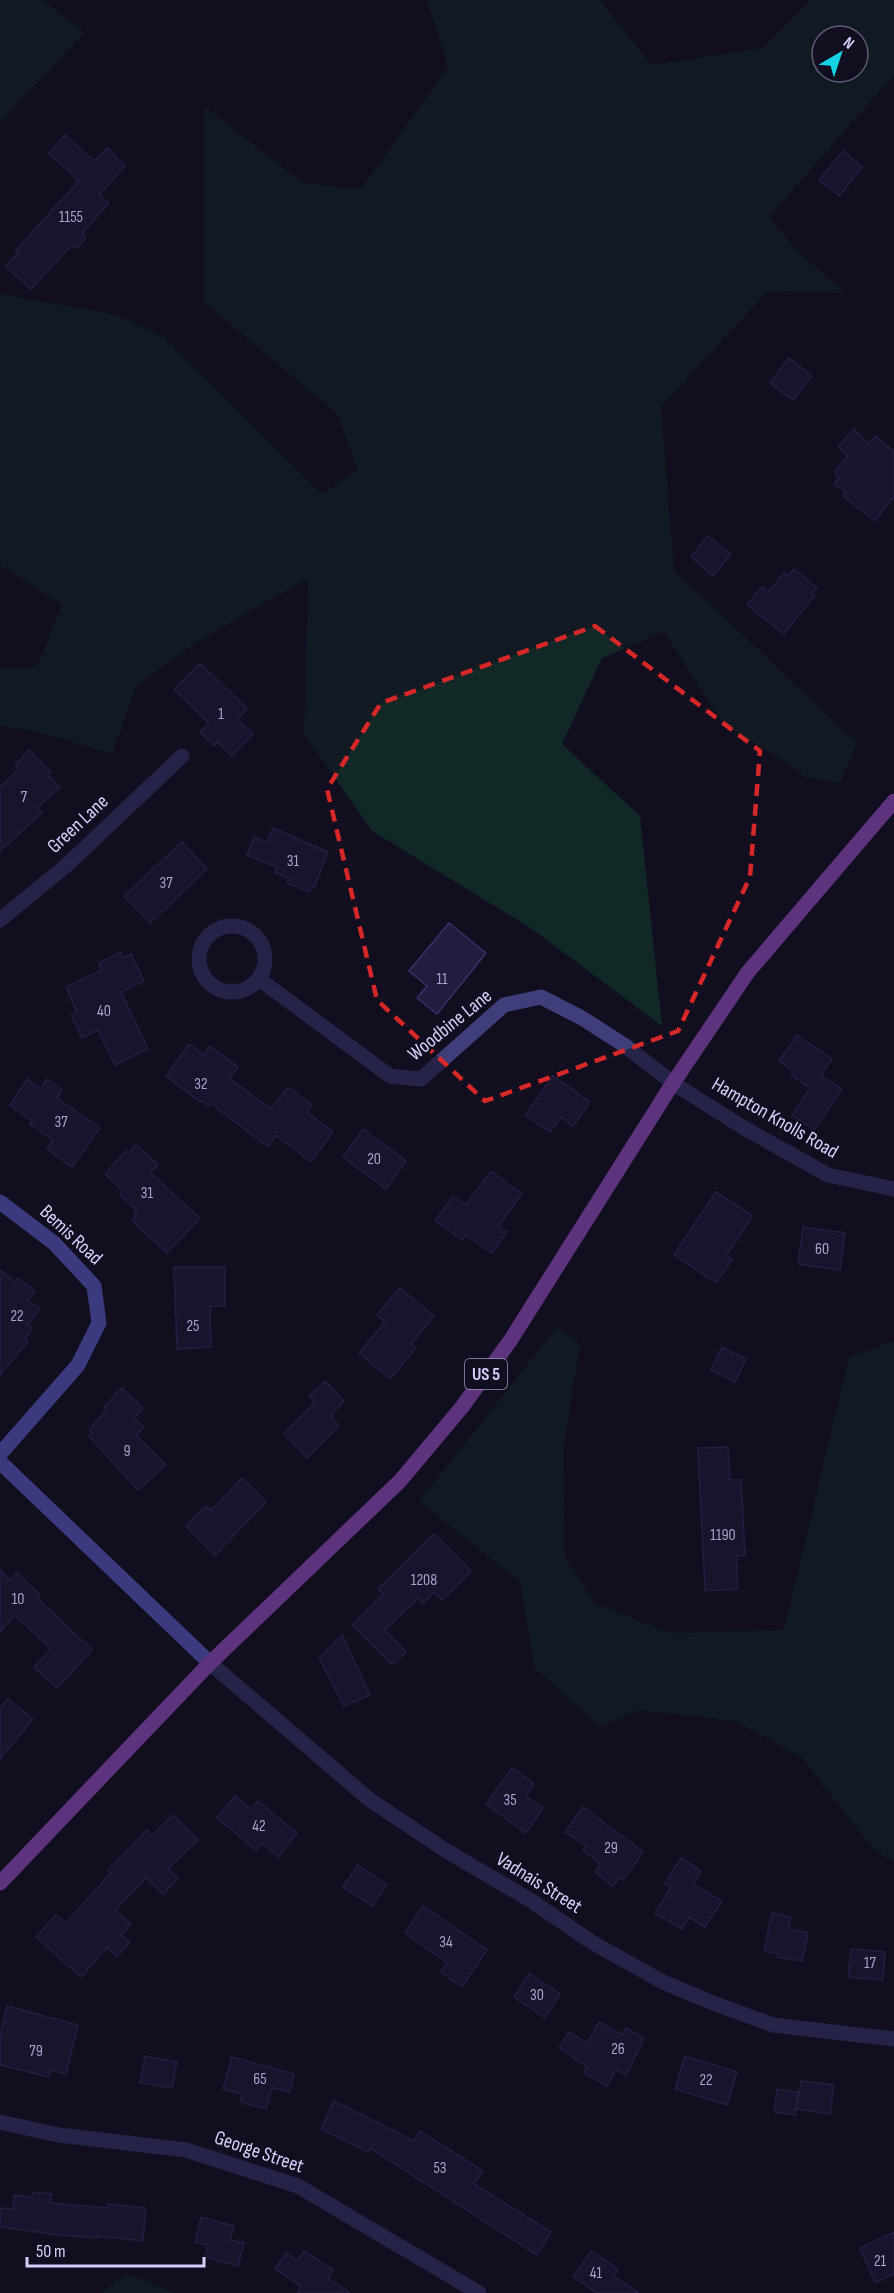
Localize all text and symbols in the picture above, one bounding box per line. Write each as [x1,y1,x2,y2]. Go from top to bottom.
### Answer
north arrow [810,24,870,84]
text: N [839,33,858,54]
house number: 1155 [59,208,83,227]
house number: 1 [218,705,224,724]
house number: 7 [21,788,28,807]
street label: Green Lane [42,790,114,858]
house number: 31 [287,852,300,871]
house number: 37 [159,874,173,893]
house number: 11 [436,970,448,989]
street label: Woodbine Lane [403,984,497,1066]
house number: 40 [97,1002,111,1021]
street label: Hampton Knolls Road [708,1072,842,1164]
house number: 32 [194,1075,208,1094]
house number: 37 [54,1113,68,1132]
house number: 20 [367,1150,381,1169]
house number: 31 [141,1184,154,1203]
street label: Bemis Road [35,1200,107,1270]
house number: 60 [815,1240,829,1259]
house number: 22 [10,1307,24,1326]
house number: 25 [186,1317,200,1336]
road number: US 5 [465,1359,507,1389]
house number: 9 [123,1442,131,1461]
house number: 1190 [710,1526,736,1545]
house number: 1208 [411,1571,437,1590]
house number: 10 [12,1590,24,1609]
house number: 35 [503,1791,517,1810]
house number: 42 [252,1817,266,1836]
house number: 29 [604,1839,618,1858]
street label: Vadnais Street [492,1847,586,1919]
house number: 34 [439,1933,453,1952]
house number: 17 [864,1954,877,1973]
house number: 30 [530,1986,544,2005]
house number: 26 [611,2040,625,2059]
house number: 79 [29,2042,43,2061]
house number: 65 [253,2070,267,2089]
house number: 22 [699,2071,713,2090]
street label: George Street [211,2126,307,2178]
house number: 53 [433,2159,447,2178]
scale bar [27,2230,204,2268]
text: 50 m [36,2241,66,2262]
house number: 21 [874,2252,887,2271]
house number: 41 [590,2264,603,2283]

